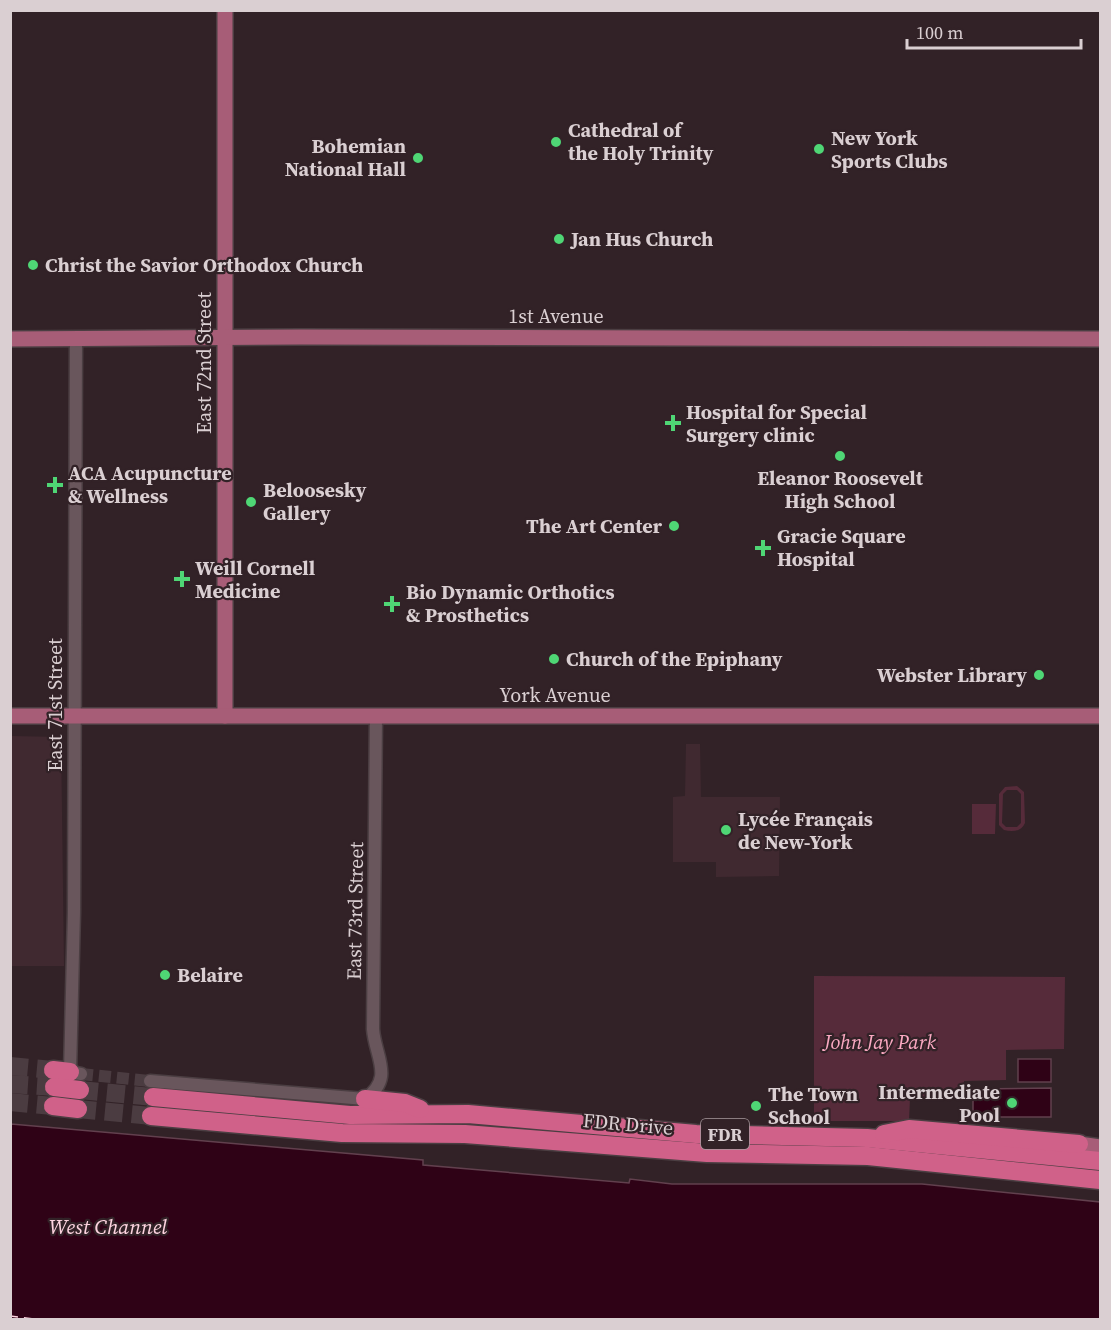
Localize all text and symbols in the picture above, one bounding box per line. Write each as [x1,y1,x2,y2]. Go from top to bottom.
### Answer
scale bar [907,12,1081,50]
text: 100 m [916,20,963,45]
place label: Cathedral of the Holy Trinity [568,116,714,167]
place label: New York Sports Clubs [831,124,948,175]
place label: Bohemian National Hall [285,132,406,183]
marker: Cathedral of the Holy Trinity [549,135,563,149]
marker: New York Sports Clubs [812,142,826,156]
marker: Bohemian National Hall [411,151,425,165]
place label: Jan Hus Church [569,225,713,253]
marker: Jan Hus Church [552,232,566,246]
place label: Christ the Savior Orthodox Church [45,251,363,279]
marker: Christ the Savior Orthodox Church [26,258,40,272]
street label: East 72nd Street [190,292,218,434]
street label: 1st Avenue [508,302,604,330]
place label: Hospital for Special Surgery clinic [686,398,867,449]
marker: Hospital for Special Surgery clinic [664,414,682,432]
marker: Eleanor Roosevelt High School [833,449,847,463]
place label: ACA Acupuncture & Wellness [68,459,232,510]
place label: Eleanor Roosevelt High School [757,464,924,515]
marker: ACA Acupuncture & Wellness [46,476,64,494]
place label: Beloosesky Gallery [263,476,367,527]
marker: Beloosesky Gallery [244,495,258,509]
place label: The Art Center [526,512,663,540]
marker: The Art Center [667,519,681,533]
place label: Gracie Square Hospital [777,522,906,573]
marker: Gracie Square Hospital [754,539,772,557]
place label: Weill Cornell Medicine [195,554,315,605]
marker: Weill Cornell Medicine [173,570,191,588]
place label: Bio Dynamic Orthotics & Prosthetics [406,578,615,629]
marker: Bio Dynamic Orthotics & Prosthetics [383,595,401,613]
street label: East 71st Street [41,638,69,772]
place label: Church of the Epiphany [566,645,783,673]
marker: Church of the Epiphany [547,652,561,666]
place label: Webster Library [877,661,1027,689]
marker: Webster Library [1032,668,1046,682]
street label: York Avenue [499,681,611,709]
place label: Lycée Français de New-York [738,805,873,856]
marker: Lycée Français de New-York [719,823,733,837]
street label: East 73rd Street [340,841,370,980]
place label: Belaire [177,961,243,989]
marker: Belaire [158,968,172,982]
park label: John Jay Park [821,1028,936,1056]
place label: Intermediate Pool [878,1078,1000,1129]
place label: The Town School [768,1080,858,1131]
marker: Intermediate Pool [1005,1096,1019,1110]
marker: The Town School [749,1099,763,1113]
street label: FDR Drive [582,1106,674,1142]
road number: FDR [701,1119,749,1149]
water label: West Channel [49,1212,167,1241]

